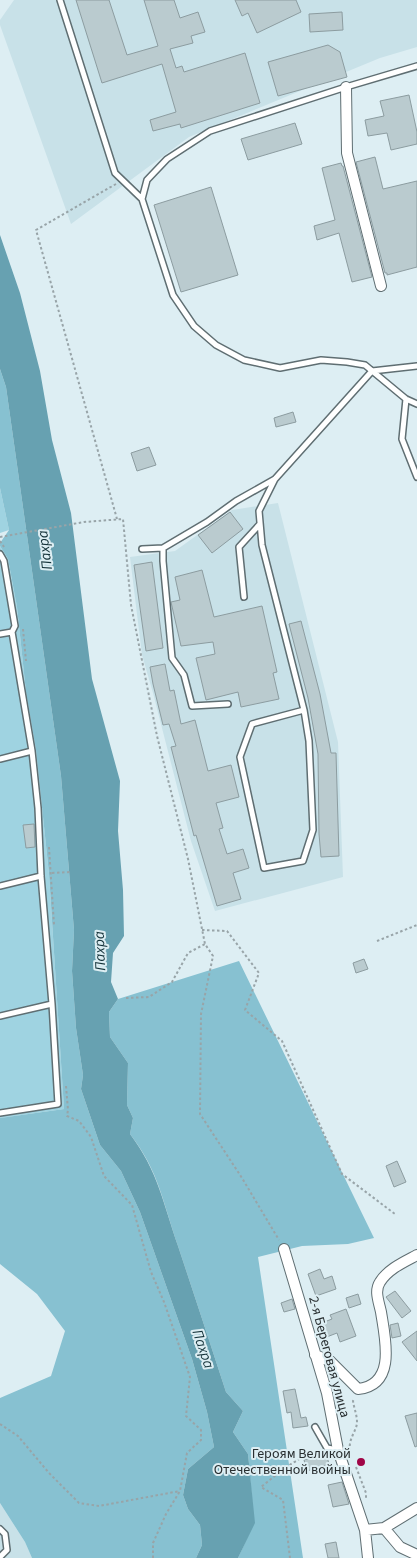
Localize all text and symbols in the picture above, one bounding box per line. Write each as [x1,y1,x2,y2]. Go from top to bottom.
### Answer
water label: Пахра [32,529,58,571]
water label: Пахра [89,931,111,971]
street label: 2-я Береговая улица [303,1294,355,1420]
water label: Пахра [187,1327,219,1371]
place label: Героям Великой Отечественной войны [214,1444,351,1480]
marker: Героям Великой Отечественной войны [355,1456,367,1468]

